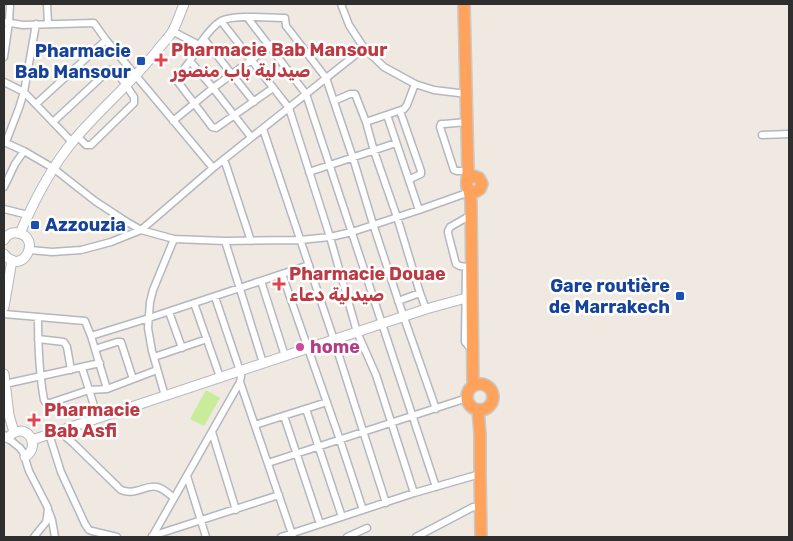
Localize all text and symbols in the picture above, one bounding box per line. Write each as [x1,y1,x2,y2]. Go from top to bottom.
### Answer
place label: Pharmacie Bab Mansour صيدلية باب منصور [170,39,387,82]
place label: Pharmacie Bab Mansour [15,40,131,83]
marker: Pharmacie Bab Mansour صيدلية باب منصور [155,54,167,66]
marker: Pharmacie Bab Mansour [135,55,147,67]
place label: Azzouzia [45,214,126,236]
marker: Azzouzia [29,219,41,231]
place label: Pharmacie Douae صيدلية دعاء [289,263,446,306]
place label: Gare routière de Marrakech [549,275,670,318]
marker: Pharmacie Douae صيدلية دعاء [273,278,285,290]
marker: Gare routière de Marrakech [674,290,686,302]
place label: home [310,336,360,358]
marker: home [294,341,306,353]
place label: Pharmacie Bab Asfi [44,399,141,442]
marker: Pharmacie Bab Asfi [28,414,40,426]

